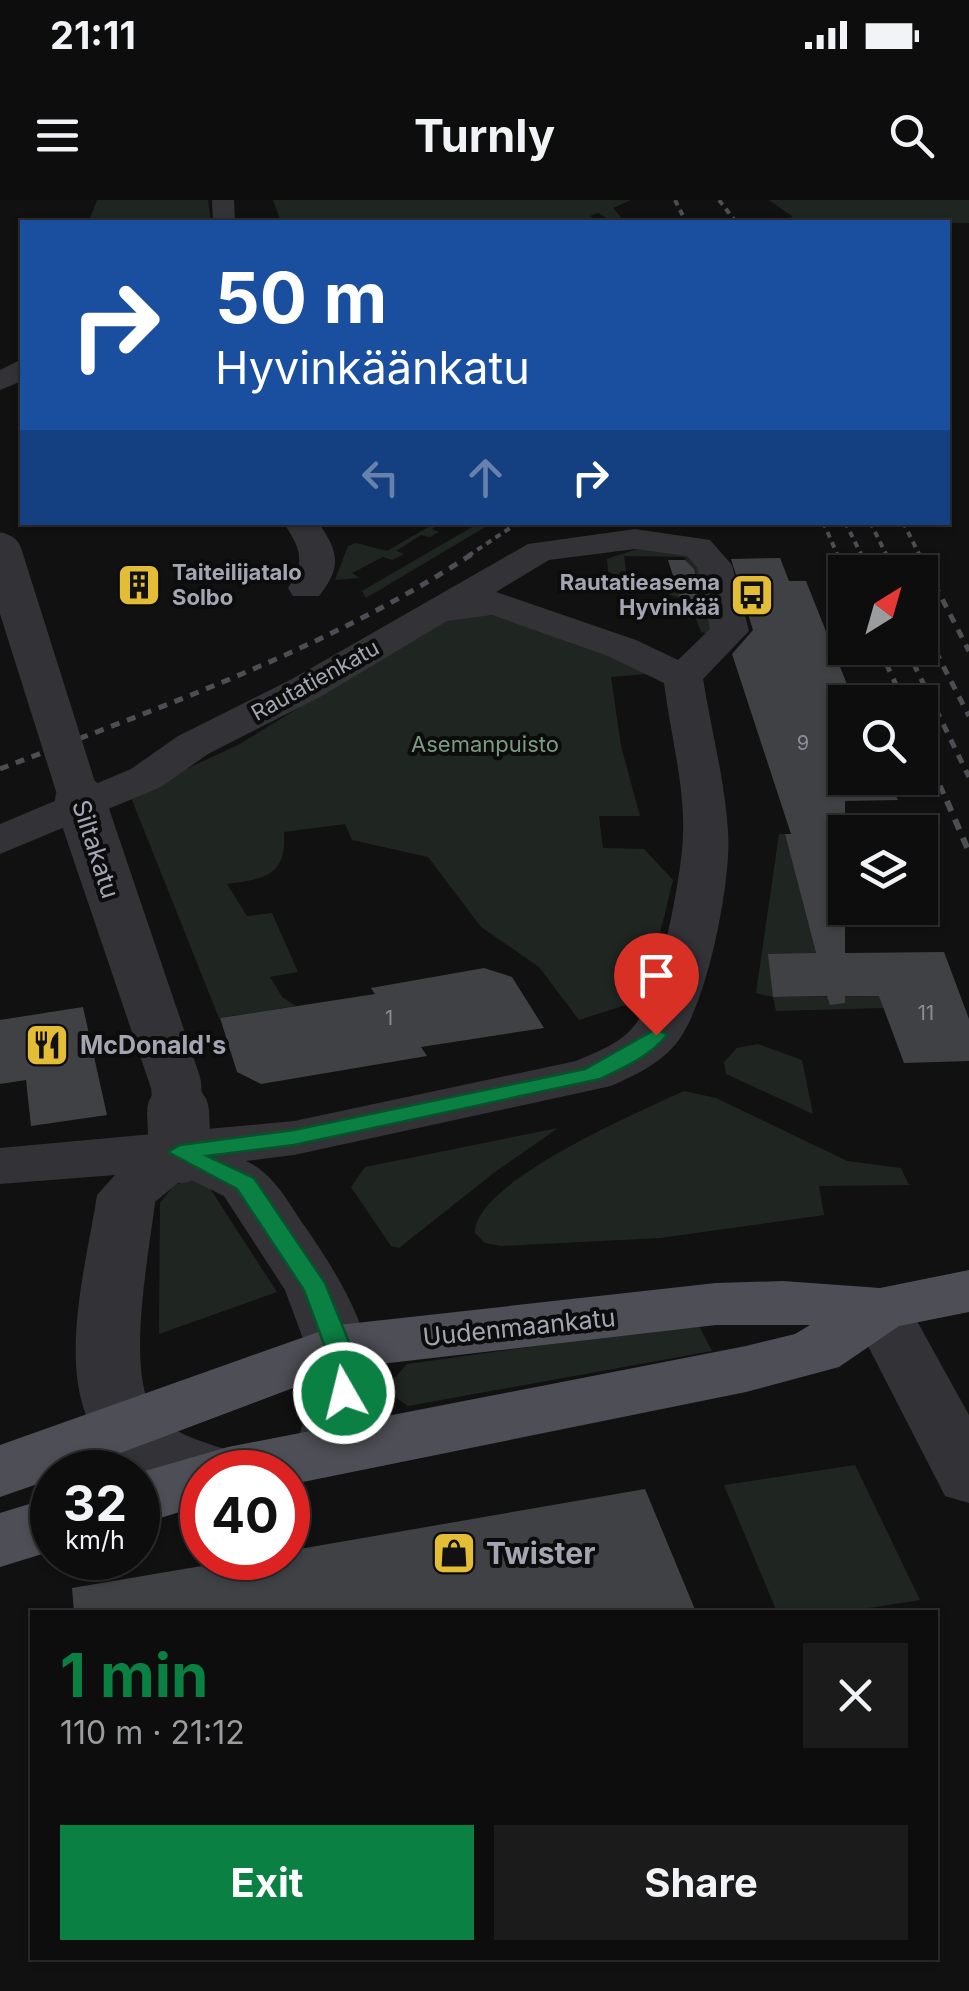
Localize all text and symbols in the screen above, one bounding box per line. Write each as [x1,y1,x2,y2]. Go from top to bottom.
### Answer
text: 21:11 [50,12,136,58]
icon: menu [30,108,85,163]
text: Turnly [414,108,555,163]
icon: search [884,108,939,163]
text: 50 m [215,255,387,340]
icon: right [50,260,180,390]
text: Hyvinkäänkatu [215,340,530,395]
icon: left [353,450,408,505]
icon: ahead [458,450,513,505]
icon: right [563,450,618,505]
north arrow [828,555,938,665]
map controls [828,555,938,925]
place label: Taiteilijatalo Solbo [172,559,302,610]
building icon: Taiteilijatalo Solbo [116,562,162,608]
place label: Rautatieasema Hyvinkää [560,569,720,620]
bus stop icon: Rautatieasema Hyvinkää [729,572,775,618]
street label: Rautatienkatu [247,634,383,726]
button: search [828,685,938,795]
park label: Asemanpuisto [411,731,559,757]
house number: 9 [797,731,809,755]
street label: Siltakatu [66,796,126,902]
button: layers [828,815,938,925]
pin [614,933,699,1036]
icon: arrive [629,948,684,1003]
house number: 11 [918,1001,934,1025]
house number: 1 [385,1006,393,1030]
restaurant icon: McDonald's [24,1022,70,1068]
place label: McDonald's [80,1030,226,1060]
street label: Uudenmaankatu [421,1302,617,1352]
position arrow [292,1341,396,1445]
speed limit sign: 40 [180,1450,310,1580]
text: 32 [63,1473,127,1533]
text: km/h [65,1525,125,1555]
shop icon: Twister [431,1530,477,1576]
place label: Twister [486,1535,595,1571]
text: 1 min [60,1639,208,1711]
button: close [803,1643,908,1748]
text: 110 m · 21:12 [60,1713,245,1752]
button: Exit [60,1825,474,1940]
button: Share [494,1825,908,1940]

